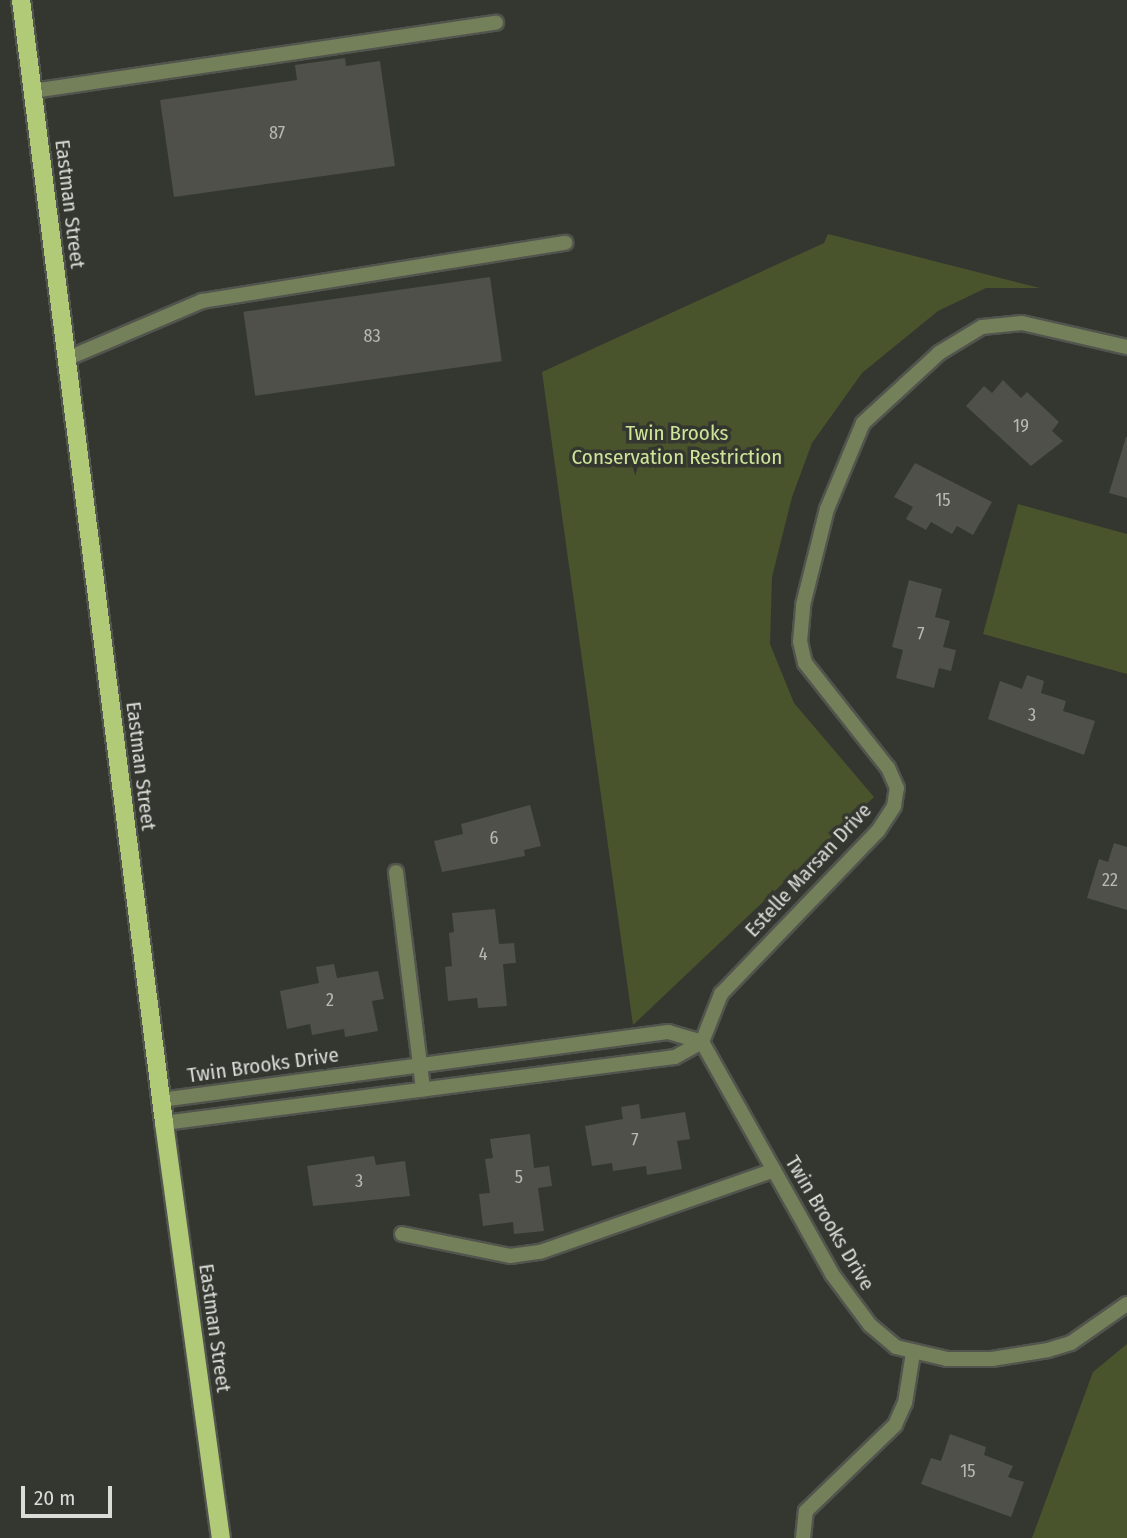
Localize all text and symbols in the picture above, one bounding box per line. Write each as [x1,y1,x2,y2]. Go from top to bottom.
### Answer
house number: 87 [269,122,285,144]
street label: Eastman Street [50,138,90,270]
house number: 83 [363,325,381,347]
house number: 19 [1013,415,1029,437]
park label: Twin Brooks Conservation Restriction [572,420,782,470]
house number: 15 [935,489,951,511]
house number: 7 [917,623,925,645]
street label: Eastman Street [121,700,161,832]
house number: 3 [1028,704,1036,726]
street label: Estelle Marsan Drive [740,798,876,942]
house number: 6 [490,827,498,849]
house number: 22 [1102,869,1118,891]
house number: 4 [479,943,487,965]
house number: 2 [326,989,334,1011]
street label: Twin Brooks Drive [186,1042,340,1088]
house number: 7 [631,1129,639,1151]
street label: Twin Brooks Drive [780,1151,880,1295]
house number: 5 [515,1166,523,1188]
house number: 3 [355,1170,363,1192]
street label: Eastman Street [194,1262,236,1394]
house number: 15 [960,1460,976,1482]
scale bar [24,1472,116,1516]
text: 20 m [34,1485,75,1511]

